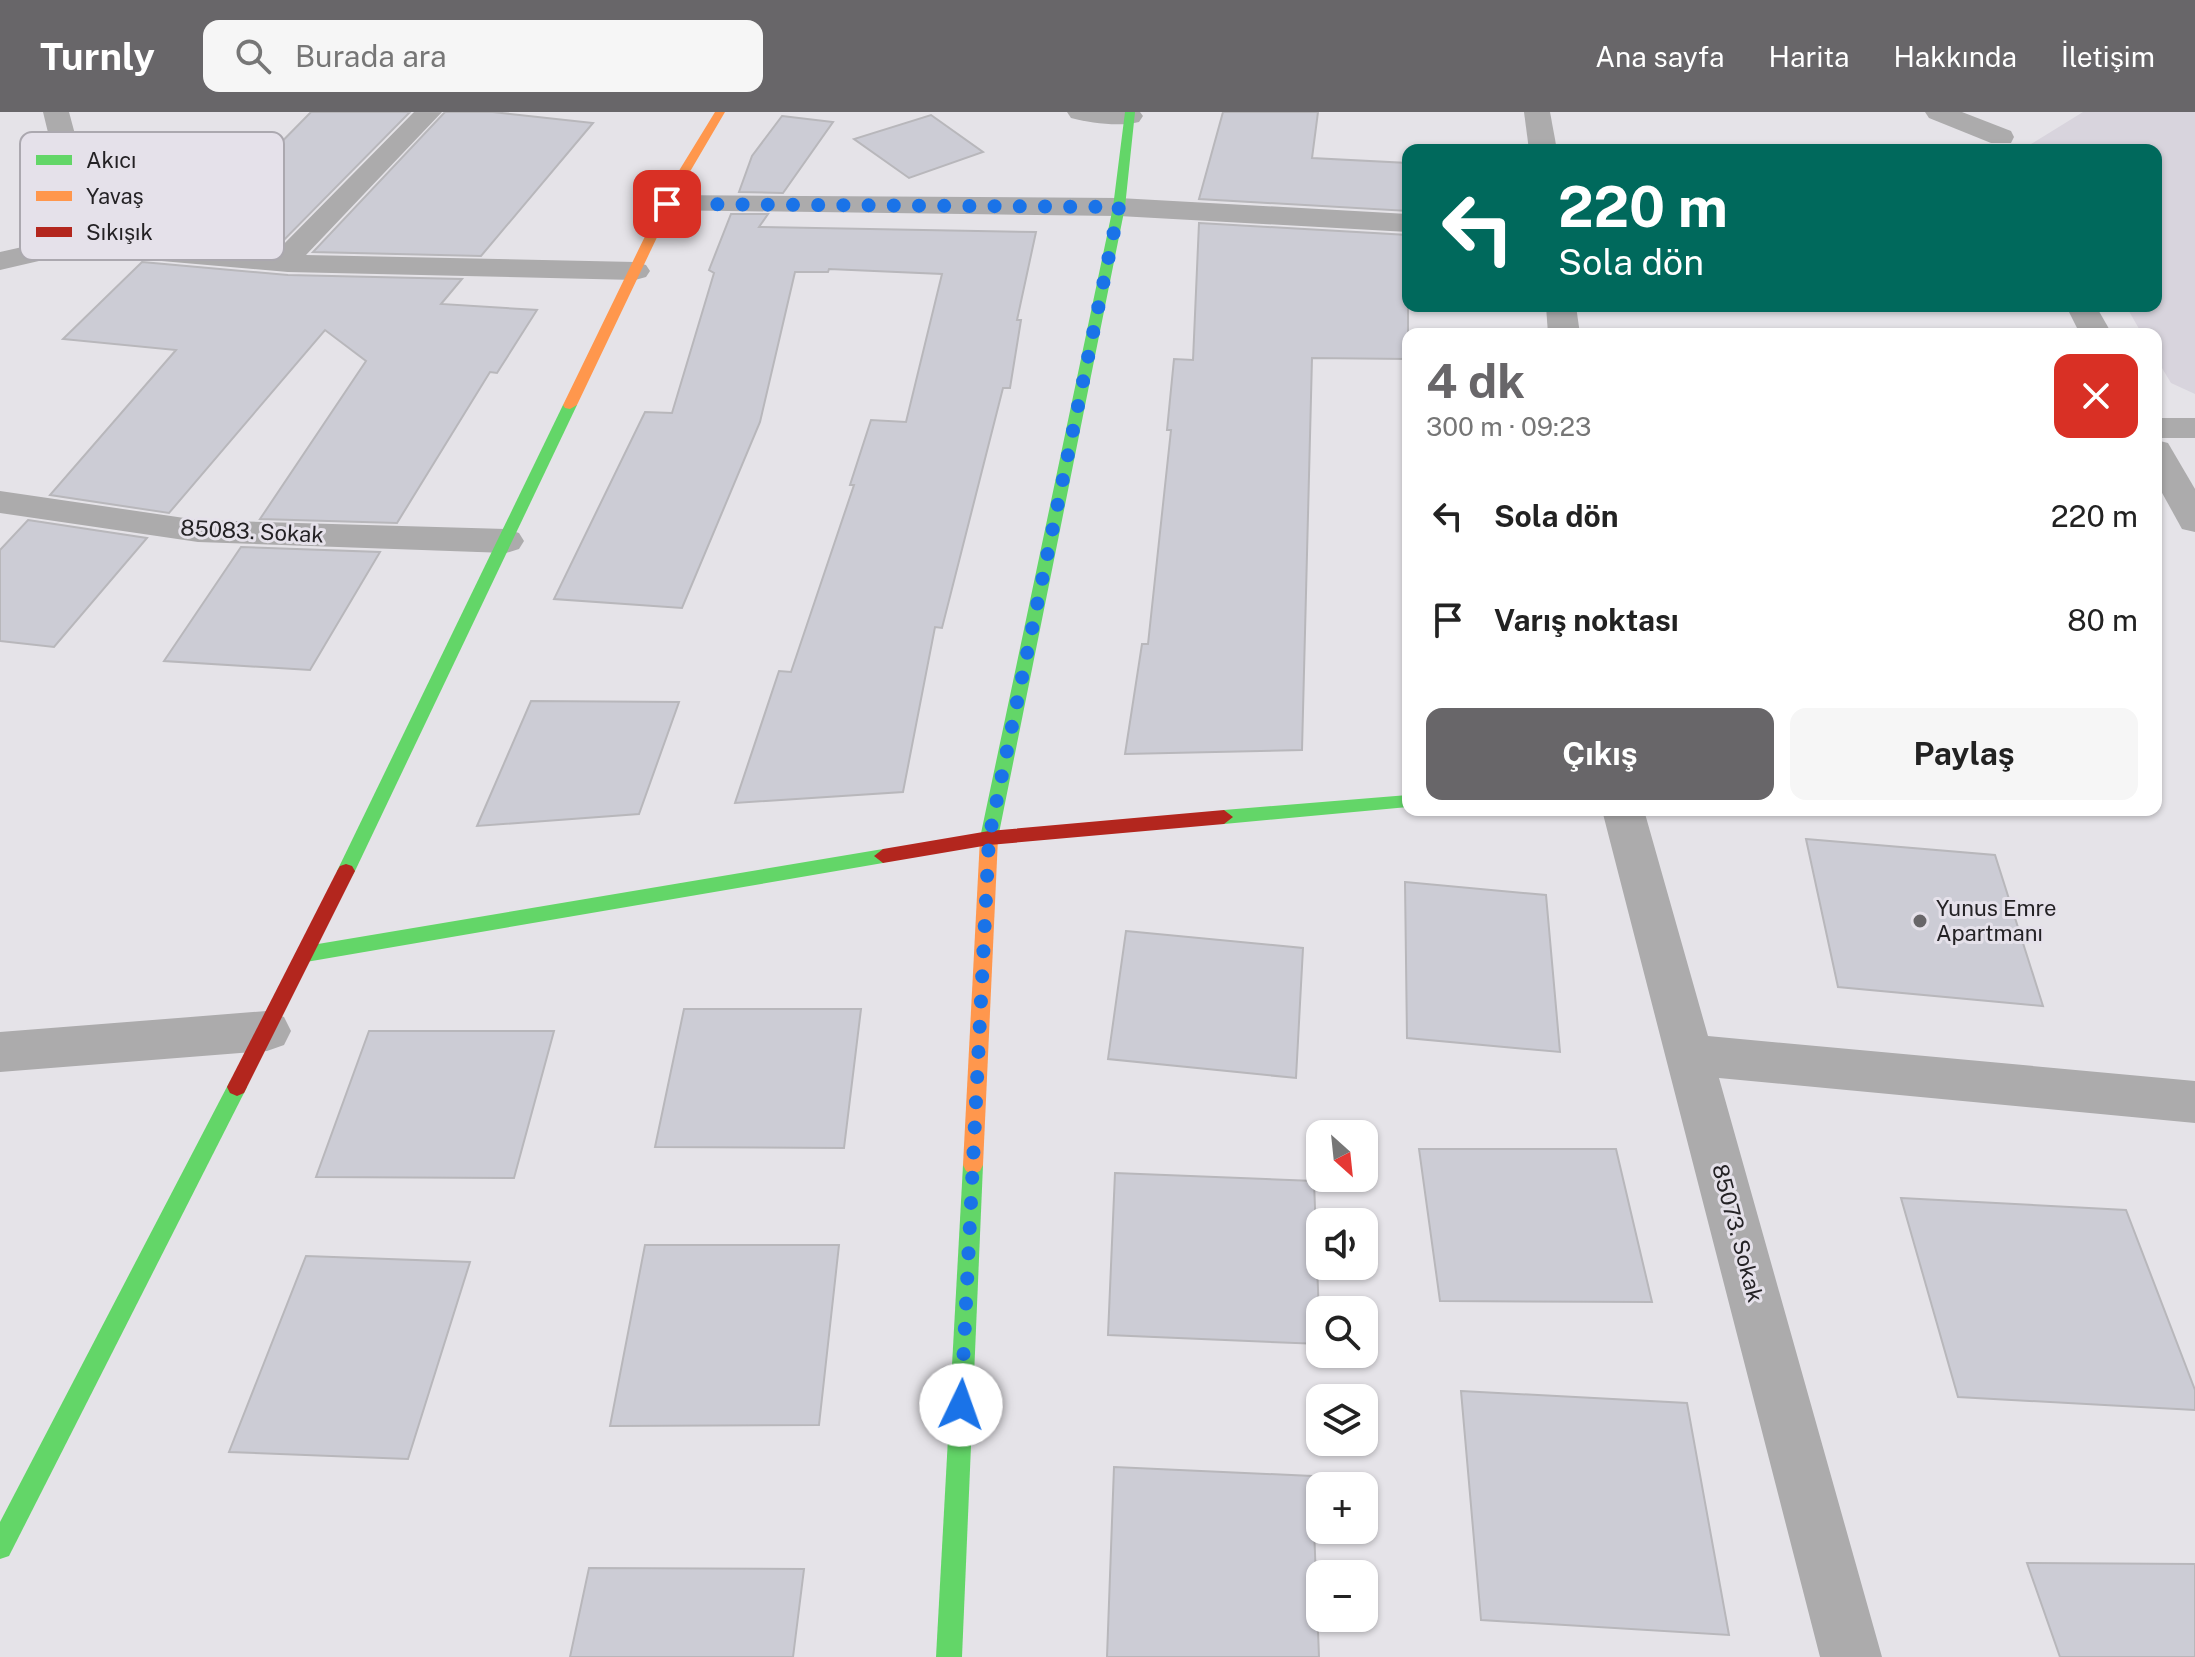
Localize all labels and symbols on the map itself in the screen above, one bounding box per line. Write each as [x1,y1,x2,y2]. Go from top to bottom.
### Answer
legend [20,132,284,260]
text: Akıcı [86,147,136,173]
pin [633,170,701,238]
text: Yavaş [86,183,144,209]
text: Sıkışık [86,219,153,245]
street label: 85083. Sokak [180,514,324,548]
place label: Yunus Emre Apartmanı [1936,895,2056,946]
marker: Yunus Emre Apartmanı [1911,912,1929,930]
north arrow [1306,1120,1378,1192]
street label: 85073. Sokak [1707,1161,1769,1305]
position arrow [919,1363,1003,1447]

